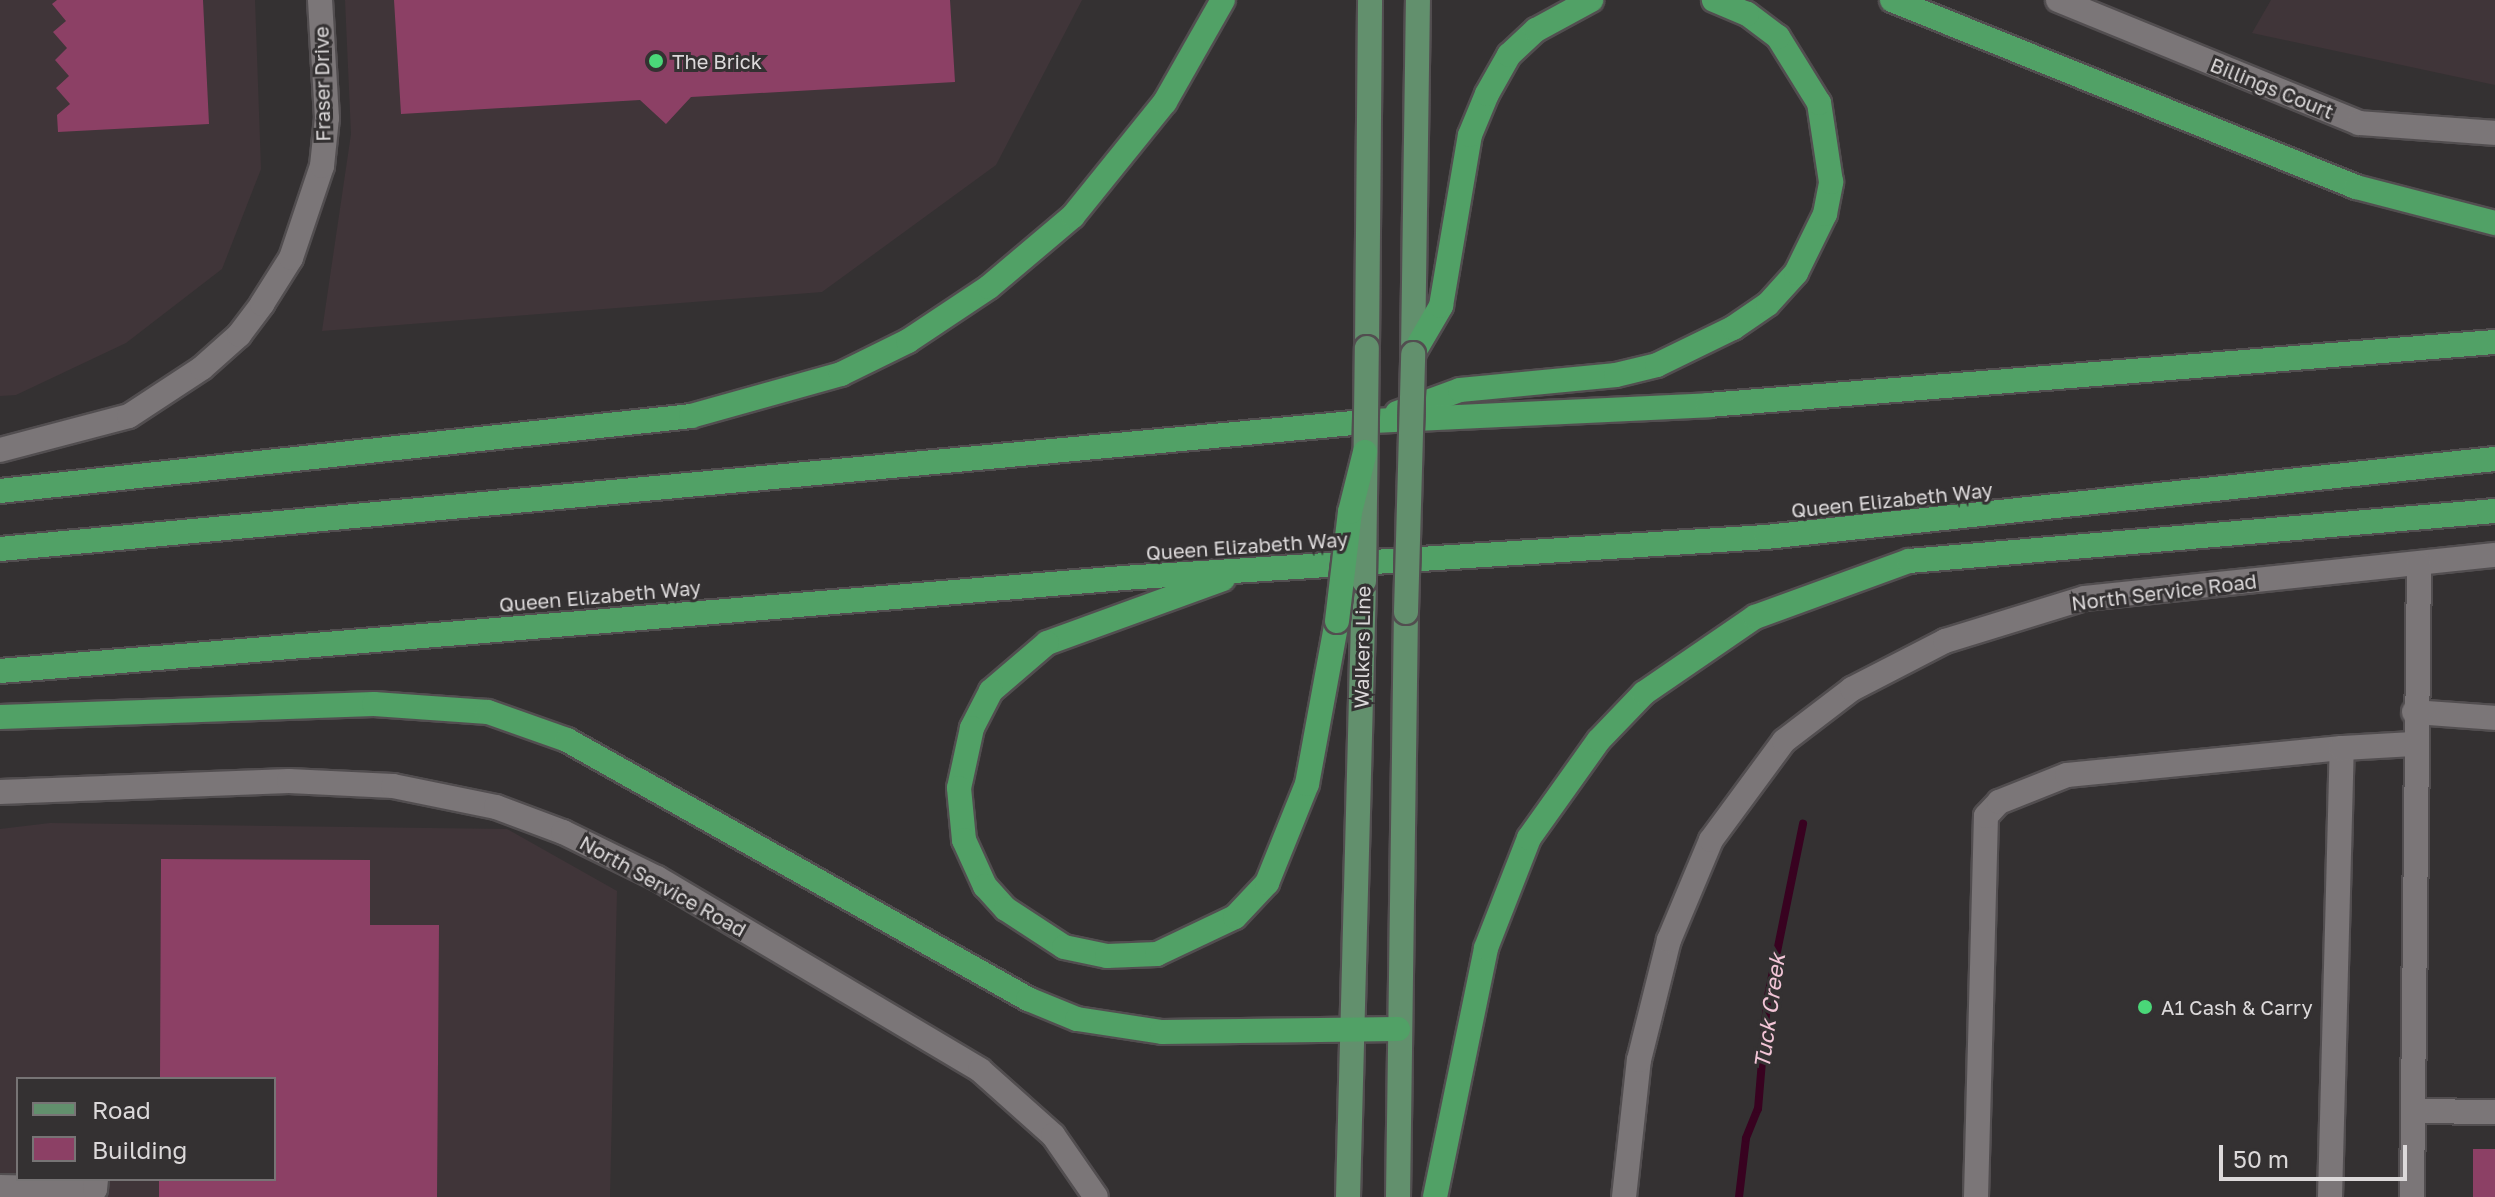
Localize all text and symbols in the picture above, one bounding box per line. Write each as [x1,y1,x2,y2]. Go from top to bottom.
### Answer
street label: Fraser Drive [309,26,335,142]
place label: The Brick [672,49,762,73]
marker: The Brick [647,52,665,70]
street label: Billings Court [2207,52,2337,124]
street label: Queen Elizabeth Way [1790,477,1994,523]
street label: Queen Elizabeth Way [1145,527,1349,565]
street label: North Service Road [2070,569,2258,615]
street label: Queen Elizabeth Way [498,575,702,617]
street label: Walkers Line [1349,585,1375,709]
street label: North Service Road [576,830,750,942]
water label: Tuck Creek [1748,952,1790,1070]
place label: A1 Cash & Carry [2161,995,2313,1019]
marker: A1 Cash & Carry [2136,998,2154,1016]
legend [16,1077,276,1181]
text: Road [92,1095,151,1124]
scale bar [2223,1129,2411,1179]
text: Building [92,1135,187,1164]
text: 50 m [2233,1144,2289,1173]

